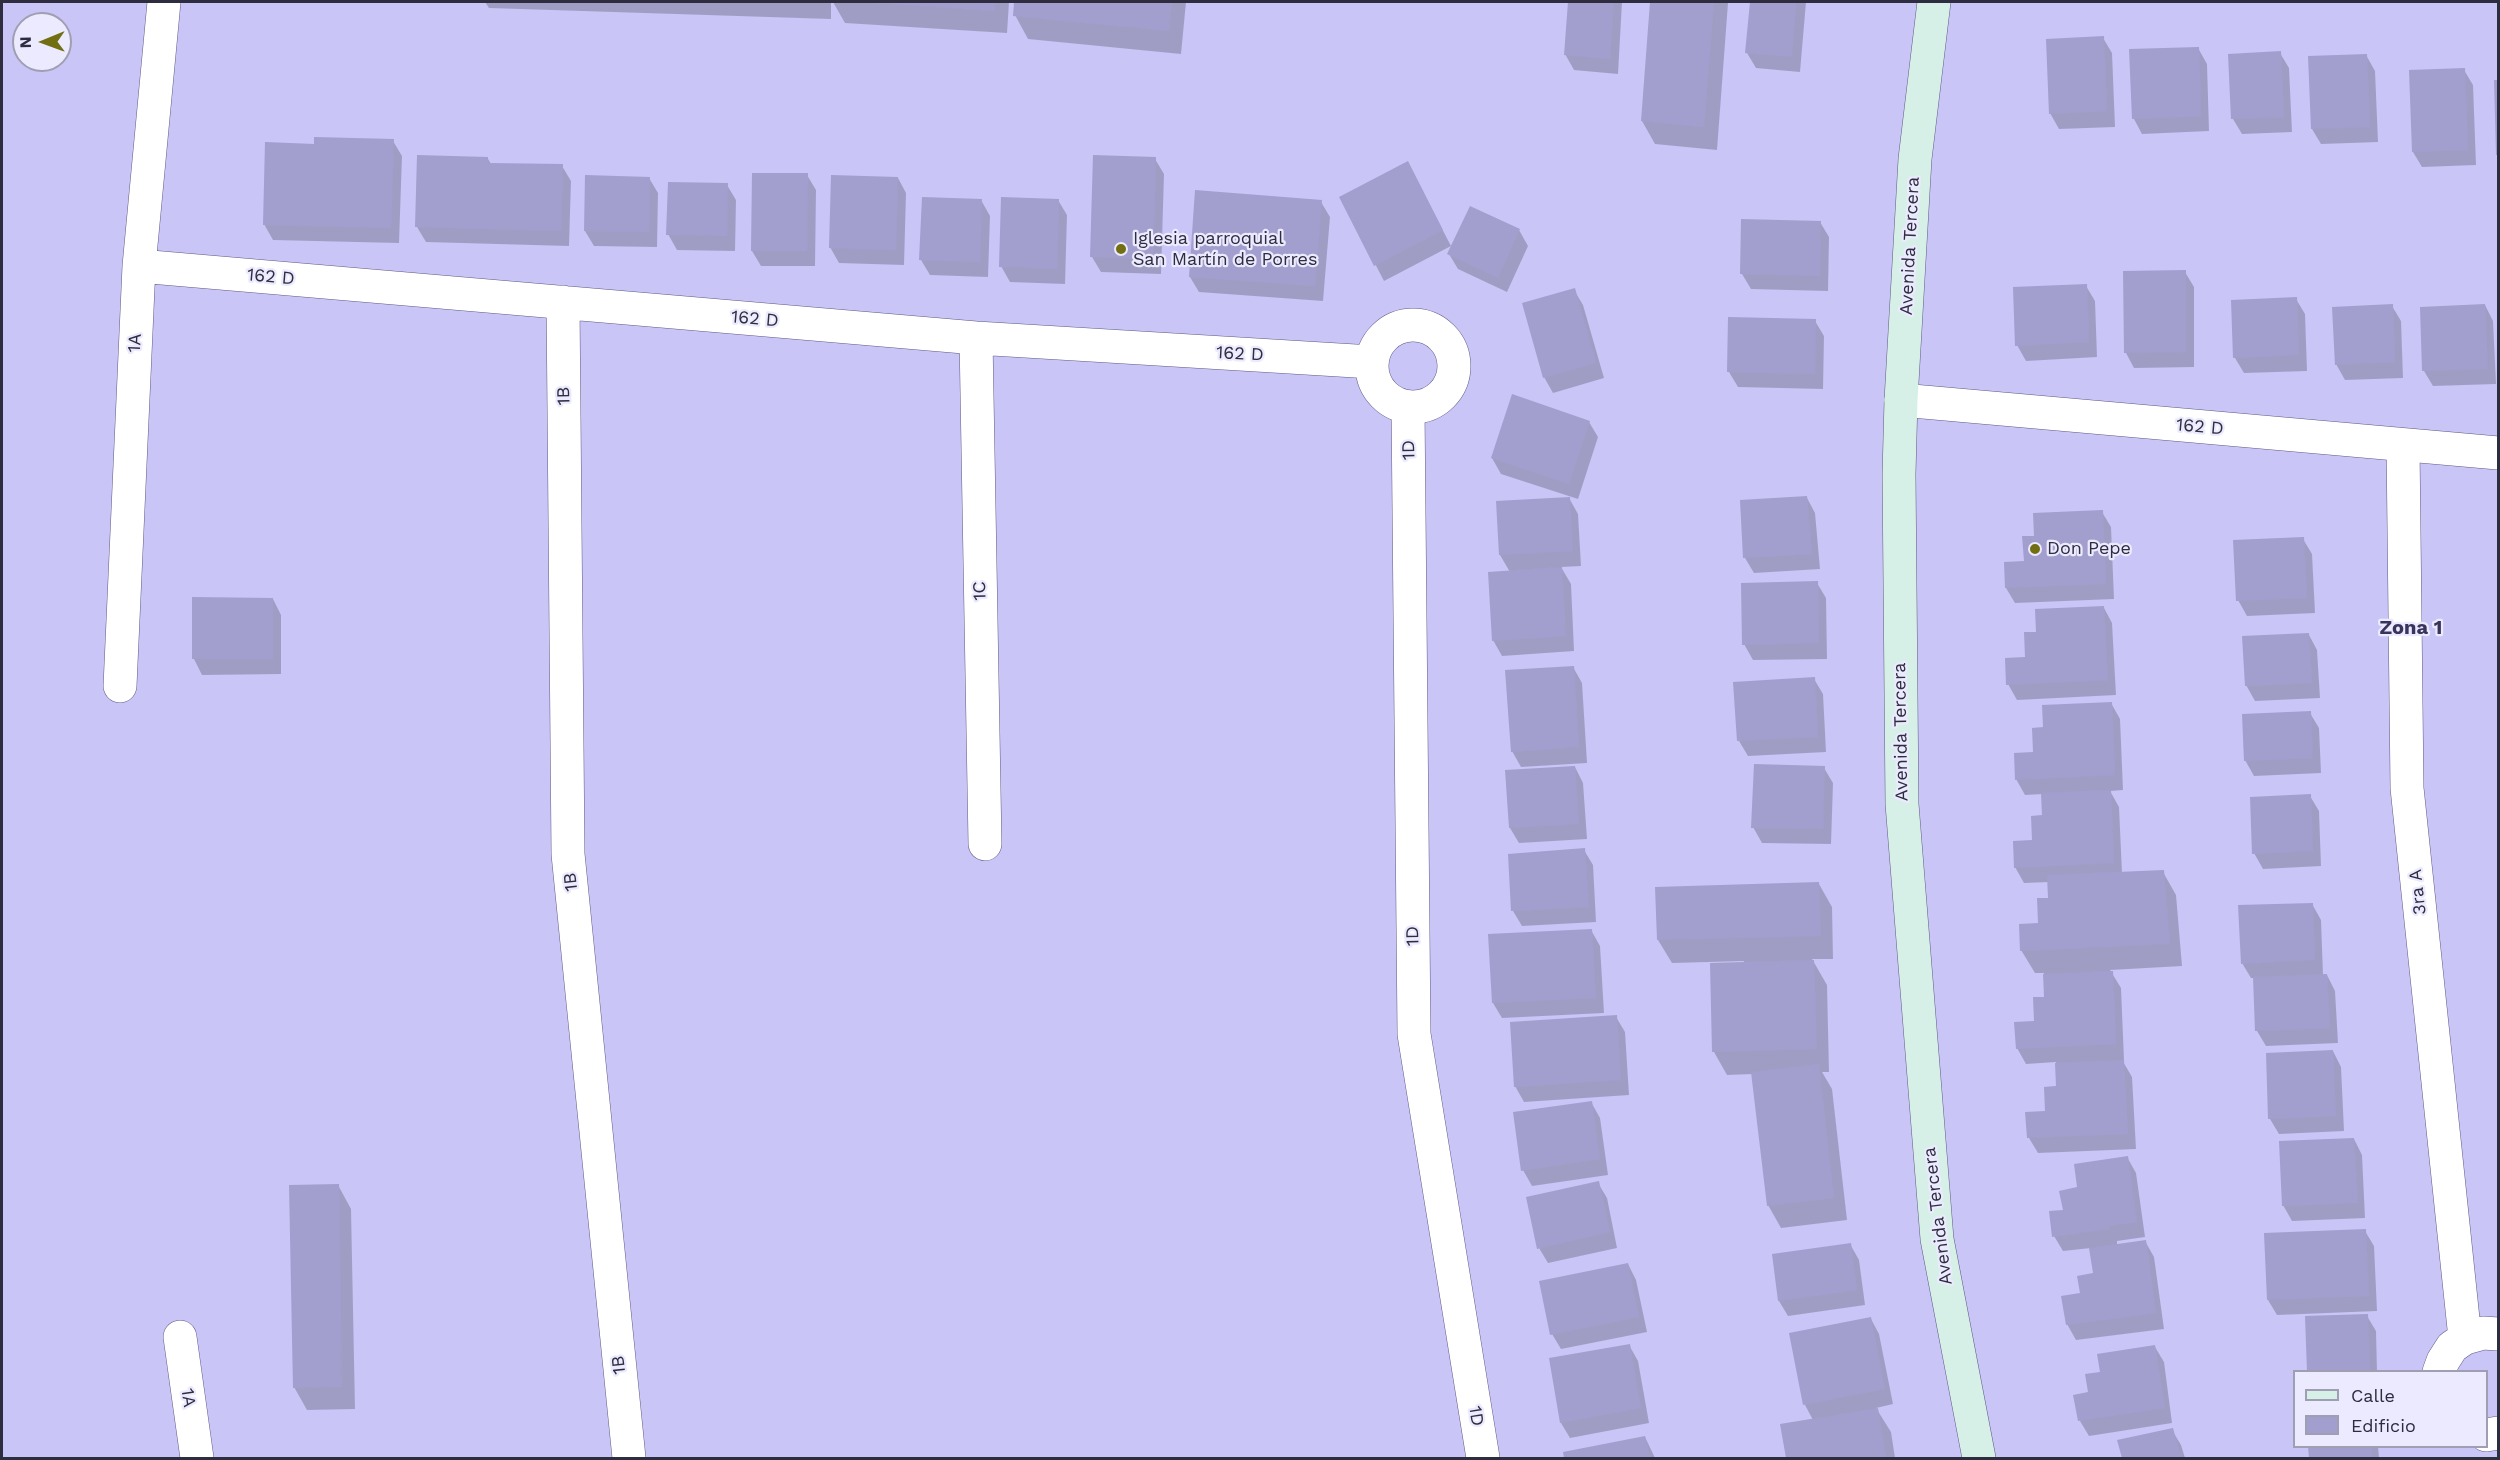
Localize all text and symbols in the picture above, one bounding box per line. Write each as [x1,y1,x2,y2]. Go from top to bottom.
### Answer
north arrow [12,12,72,72]
text: N [16,36,35,48]
street label: Avenida Tercera [1896,176,1924,316]
place label: Iglesia parroquial San Martín de Porres [1133,228,1317,270]
marker: Iglesia parroquial San Martín de Porres [1114,242,1128,256]
street label: 162 D [246,264,296,290]
street label: 162 D [730,306,780,332]
street label: 1A [124,333,146,353]
street label: 162 D [1216,342,1264,366]
street label: 1B [553,386,575,406]
street label: 162 D [2175,414,2225,440]
street label: 1D [1398,440,1420,460]
place label: Don Pepe [2047,538,2131,560]
marker: Don Pepe [2028,542,2042,556]
street label: 1C [969,581,991,601]
district label: Zona 1 [2380,616,2442,640]
street label: Avenida Tercera [1889,662,1913,802]
street label: 3ra A [2405,868,2431,916]
street label: 1B [559,872,583,892]
street label: 1D [1402,926,1424,946]
street label: Avenida Tercera [1919,1146,1957,1286]
street label: 1B [607,1355,631,1375]
legend [2293,1370,2488,1448]
text: Calle [2351,1385,2395,1406]
street label: 1A [176,1387,200,1409]
street label: 1D [1464,1404,1488,1428]
text: Edificio [2351,1415,2416,1436]

